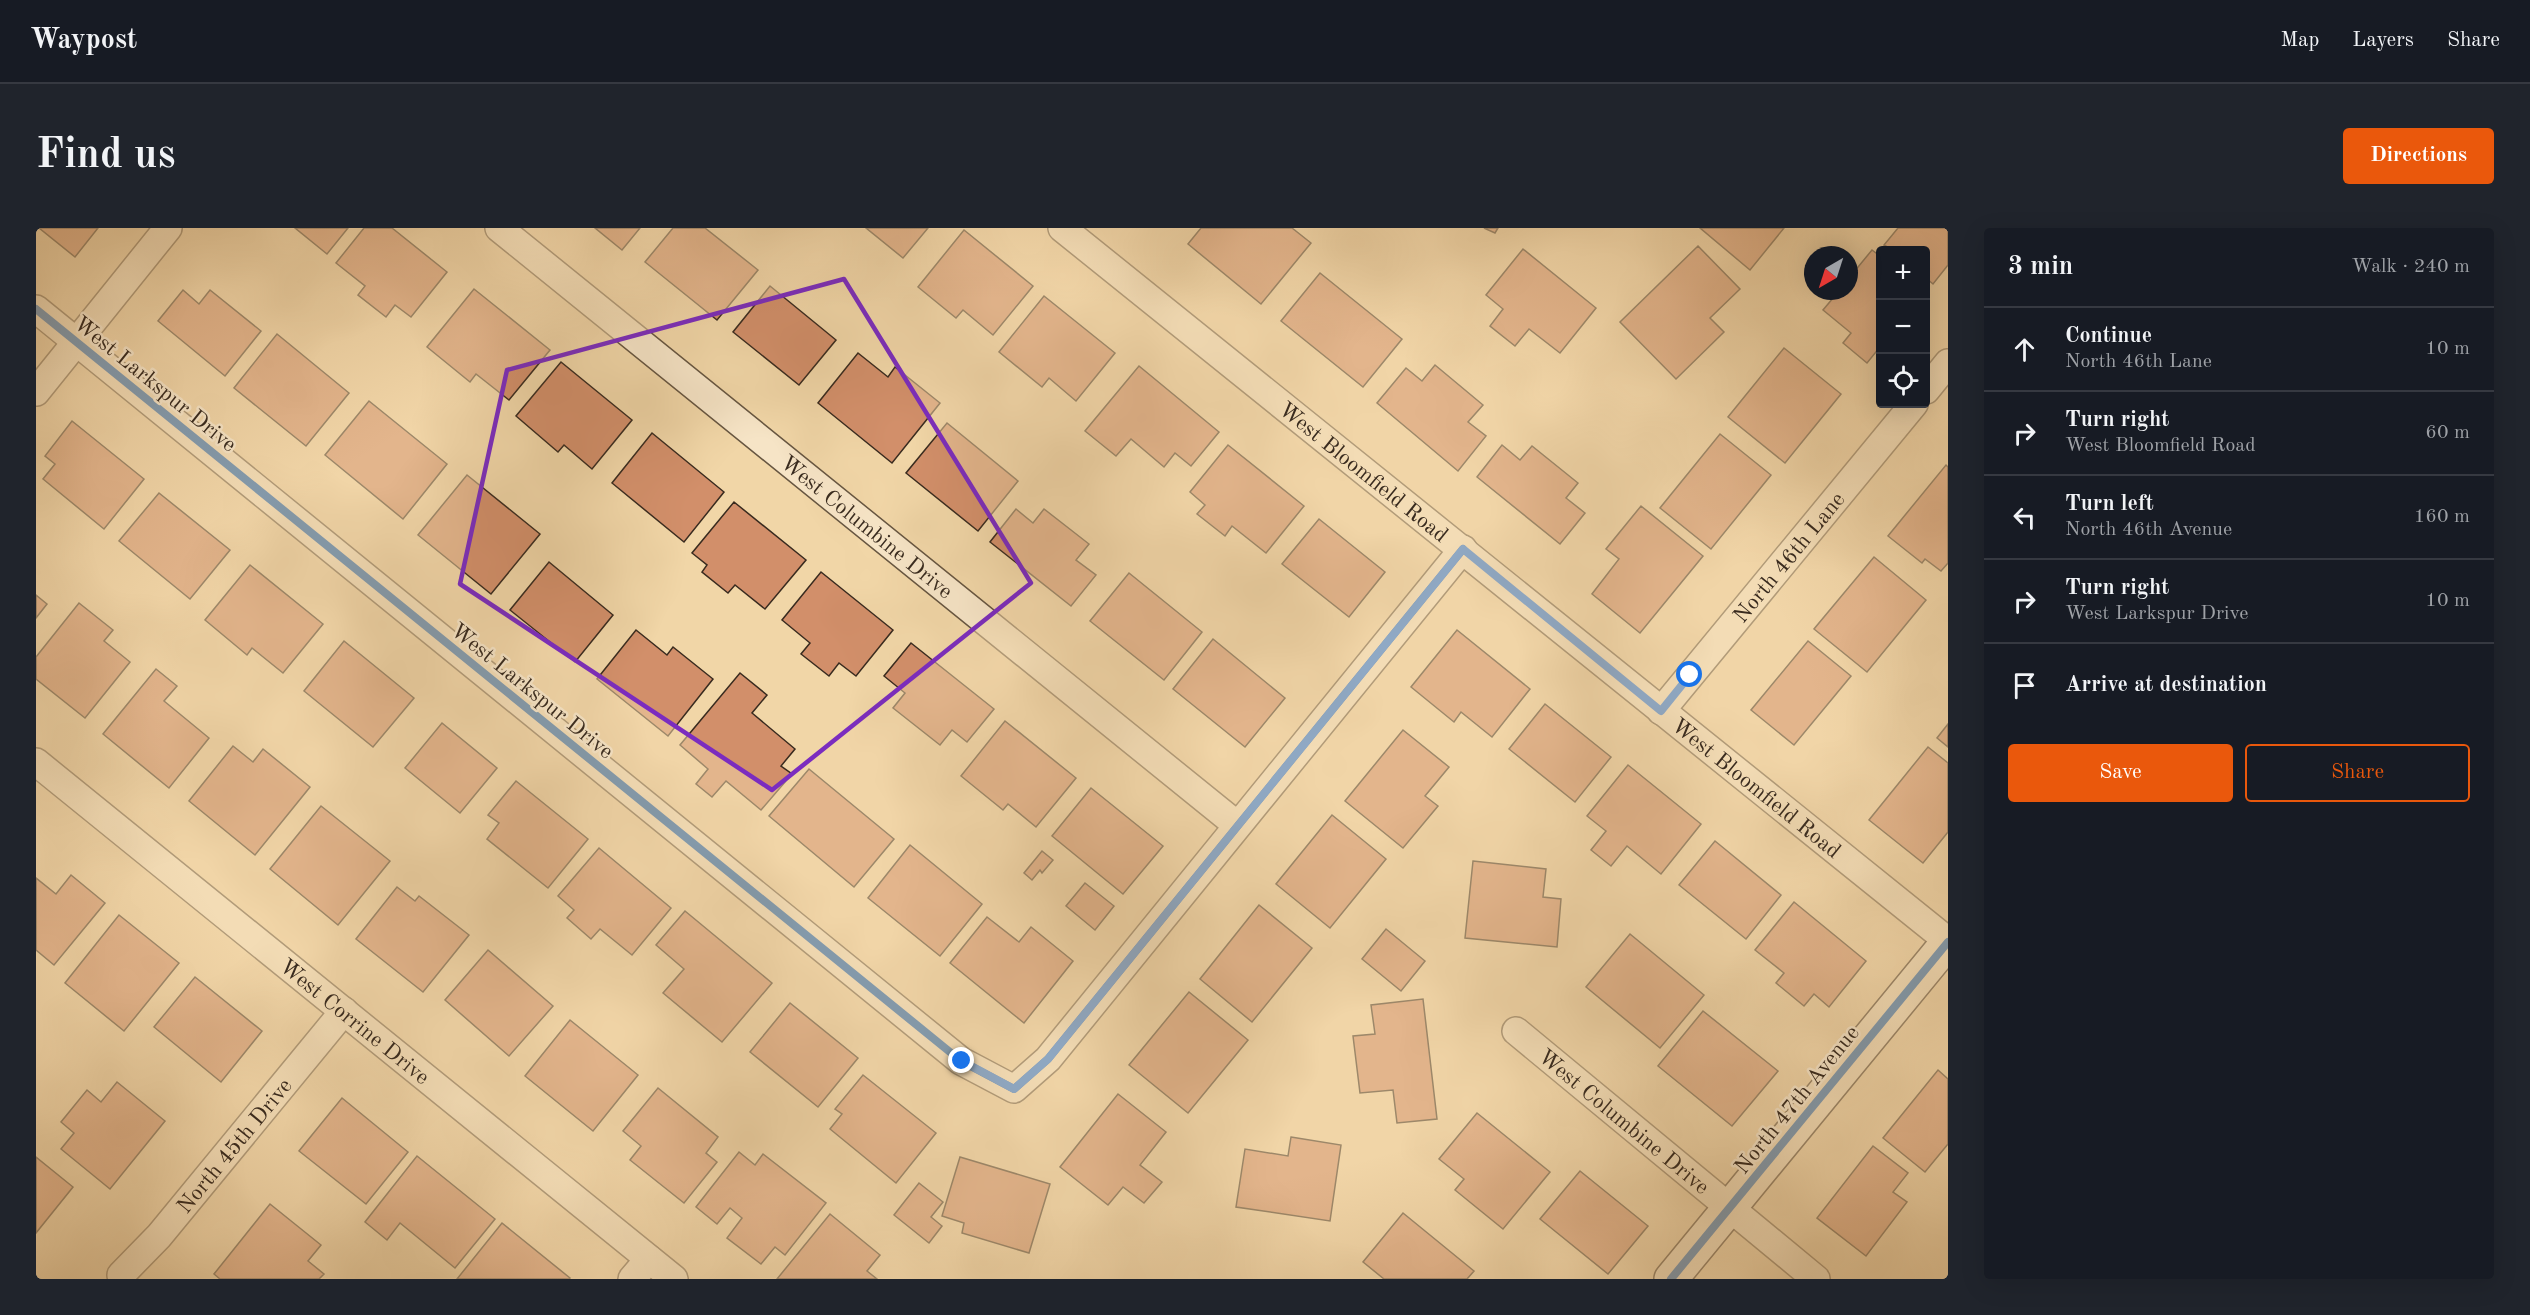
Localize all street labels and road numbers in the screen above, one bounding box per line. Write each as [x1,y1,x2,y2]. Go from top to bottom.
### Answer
street label: West Larkspur Drive [69,313,240,457]
street label: West Bloomfield Road [1274,398,1452,547]
street label: West Columbine Drive [776,452,956,604]
street label: North 46th Lane [1730,489,1850,627]
street label: West Larkspur Drive [446,620,617,764]
street label: West Bloomfield Road [1667,714,1844,863]
street label: West Corrine Drive [275,955,433,1089]
street label: North 47th Avenue [1731,1022,1864,1179]
street label: West Columbine Drive [1534,1046,1713,1199]
street label: North 45th Drive [174,1075,297,1218]

